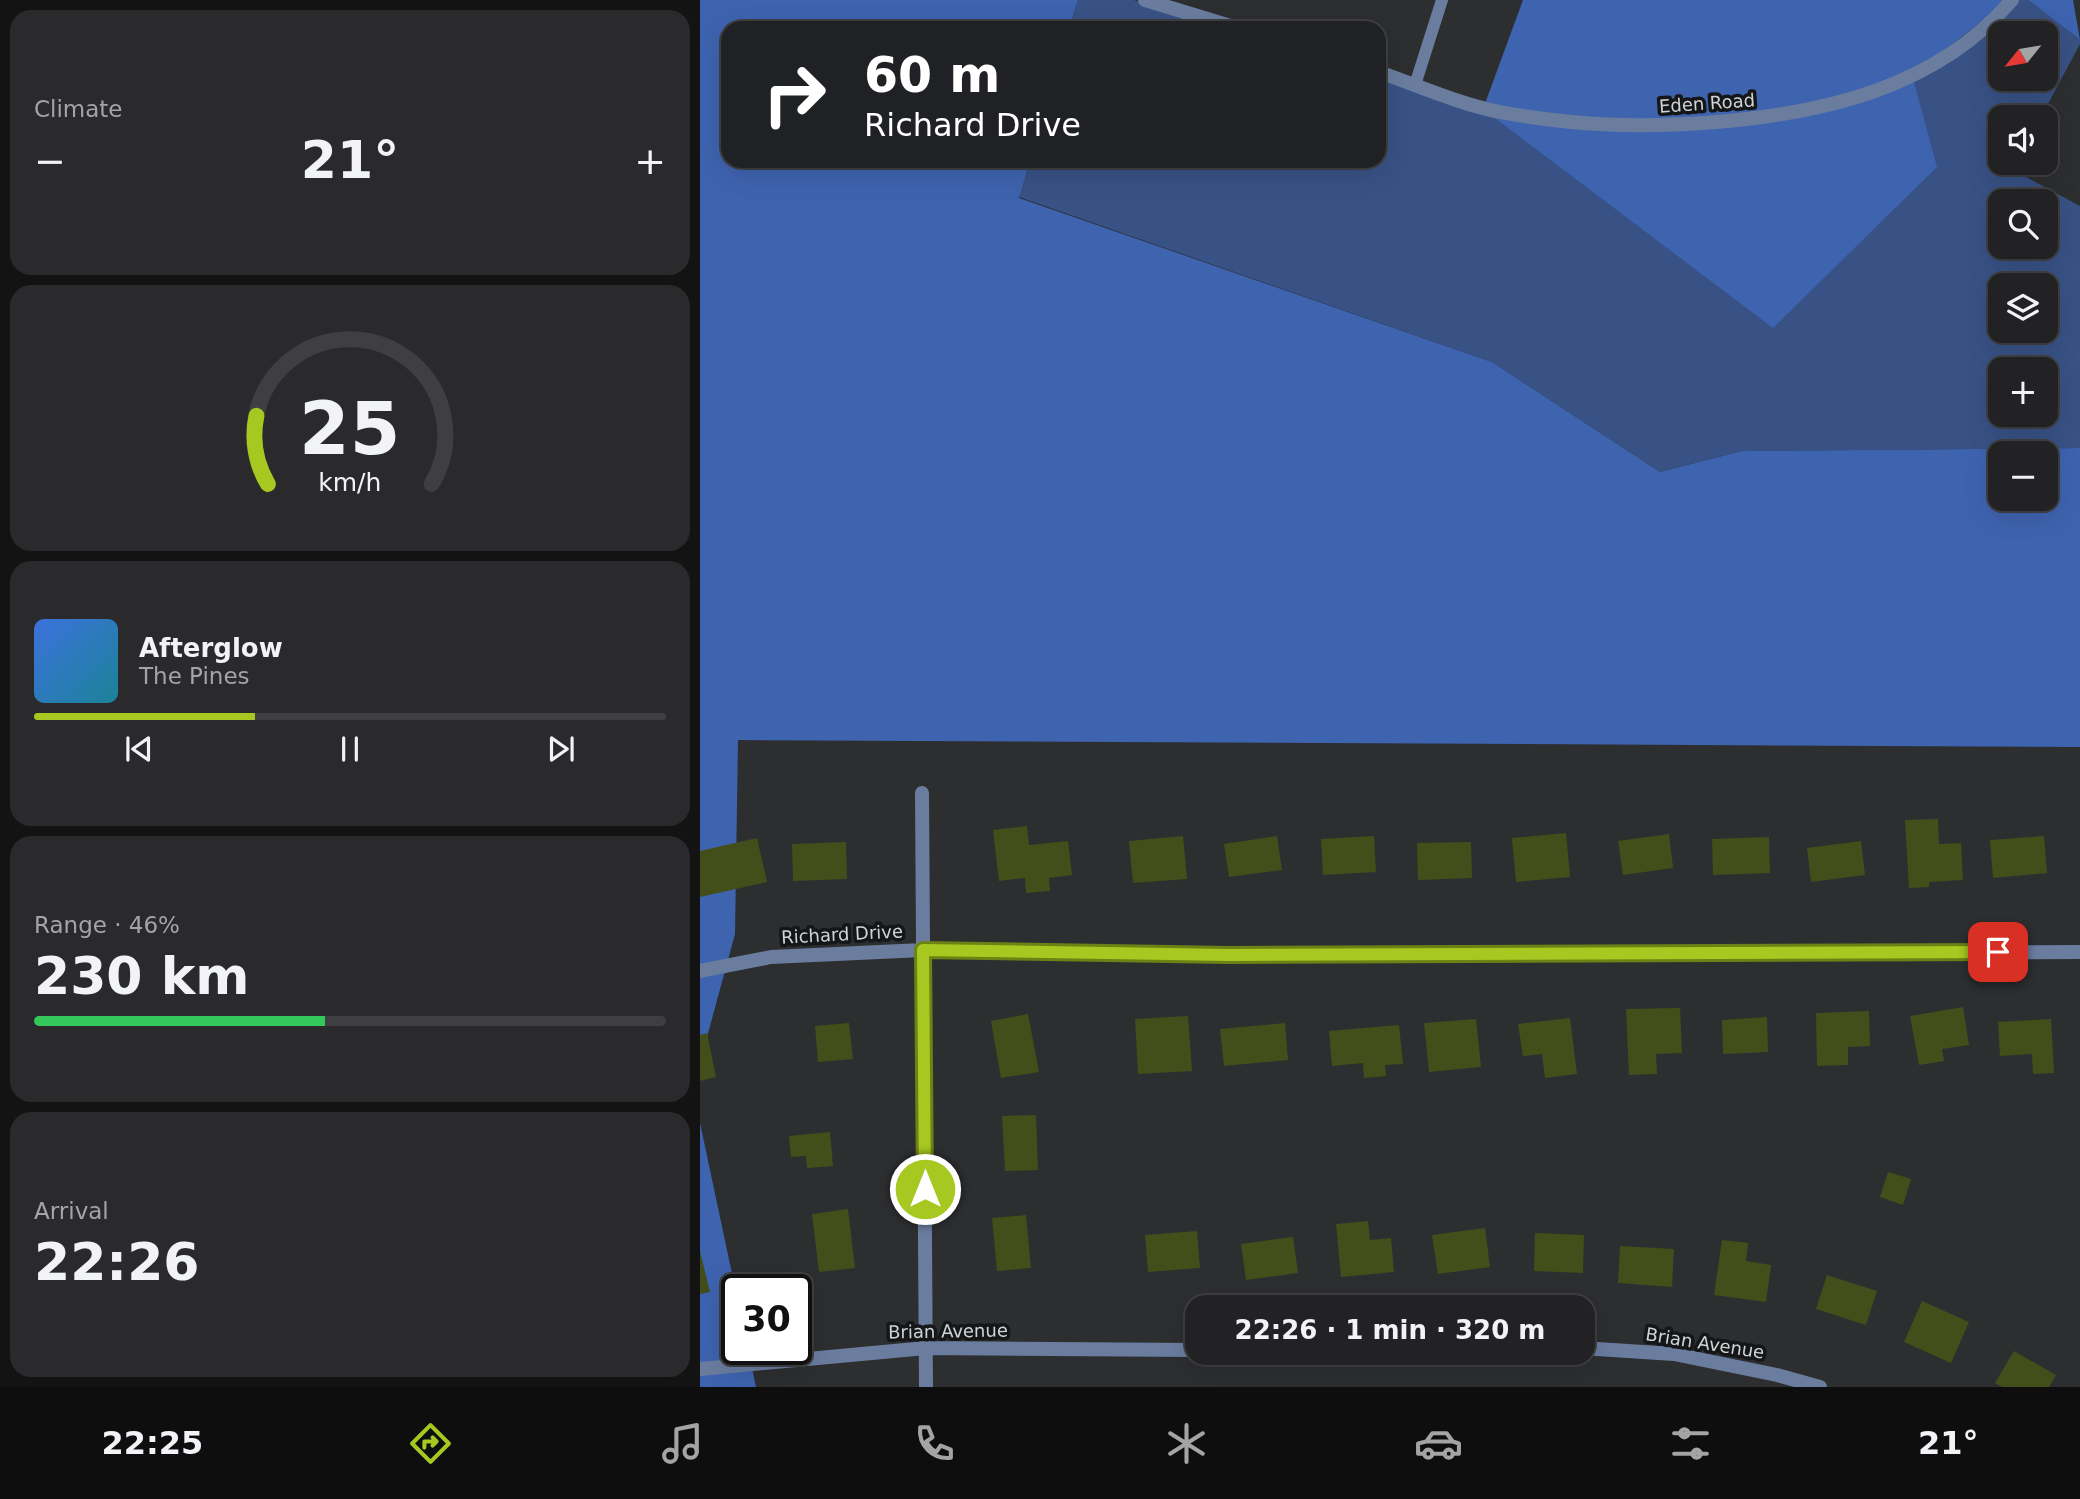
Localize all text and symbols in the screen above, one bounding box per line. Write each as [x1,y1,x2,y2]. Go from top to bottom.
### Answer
north arrow [1988,21,2058,91]
map controls [1988,21,2058,511]
text: 60 m [864,47,1000,104]
icon: right [749,49,840,140]
street label: Eden Road [1658,89,1756,117]
text: Climate [34,96,123,122]
button: sound [1988,105,2058,175]
text: Richard Drive [864,106,1081,144]
text: 21° [301,130,399,190]
text: − [34,139,66,183]
text: + [634,139,666,183]
button: search [1988,189,2058,259]
button: layers [1988,273,2058,343]
button: + [1988,357,2058,427]
text: 25 [299,387,401,472]
button: − [1988,441,2058,511]
text: km/h [318,468,382,497]
text: Afterglow [139,633,283,663]
text: The Pines [139,663,250,689]
icon: previous [120,730,158,768]
icon: pause [331,730,369,768]
icon: next [542,730,580,768]
text: Range · 46% [34,912,180,938]
street label: Richard Drive [781,920,903,948]
pin [1968,922,2028,982]
icon: arrive [1979,933,2017,971]
text: 230 km [34,946,249,1006]
position arrow [888,1152,962,1226]
text: Arrival [34,1198,109,1224]
text: 22:26 [34,1232,200,1292]
speed limit sign: 30 [721,1274,812,1365]
text: 22:26 · 1 min · 320 m [1235,1315,1545,1345]
street label: Brian Avenue [888,1319,1008,1343]
street label: Brian Avenue [1644,1323,1766,1363]
icon: directions [406,1419,455,1468]
icon: music [658,1419,707,1468]
icon: phone [910,1419,959,1468]
icon: climate [1162,1419,1211,1468]
icon: car [1414,1419,1463,1468]
icon: filters [1666,1419,1715,1468]
text: 22:25 [101,1424,203,1462]
text: 21° [1918,1424,1978,1462]

